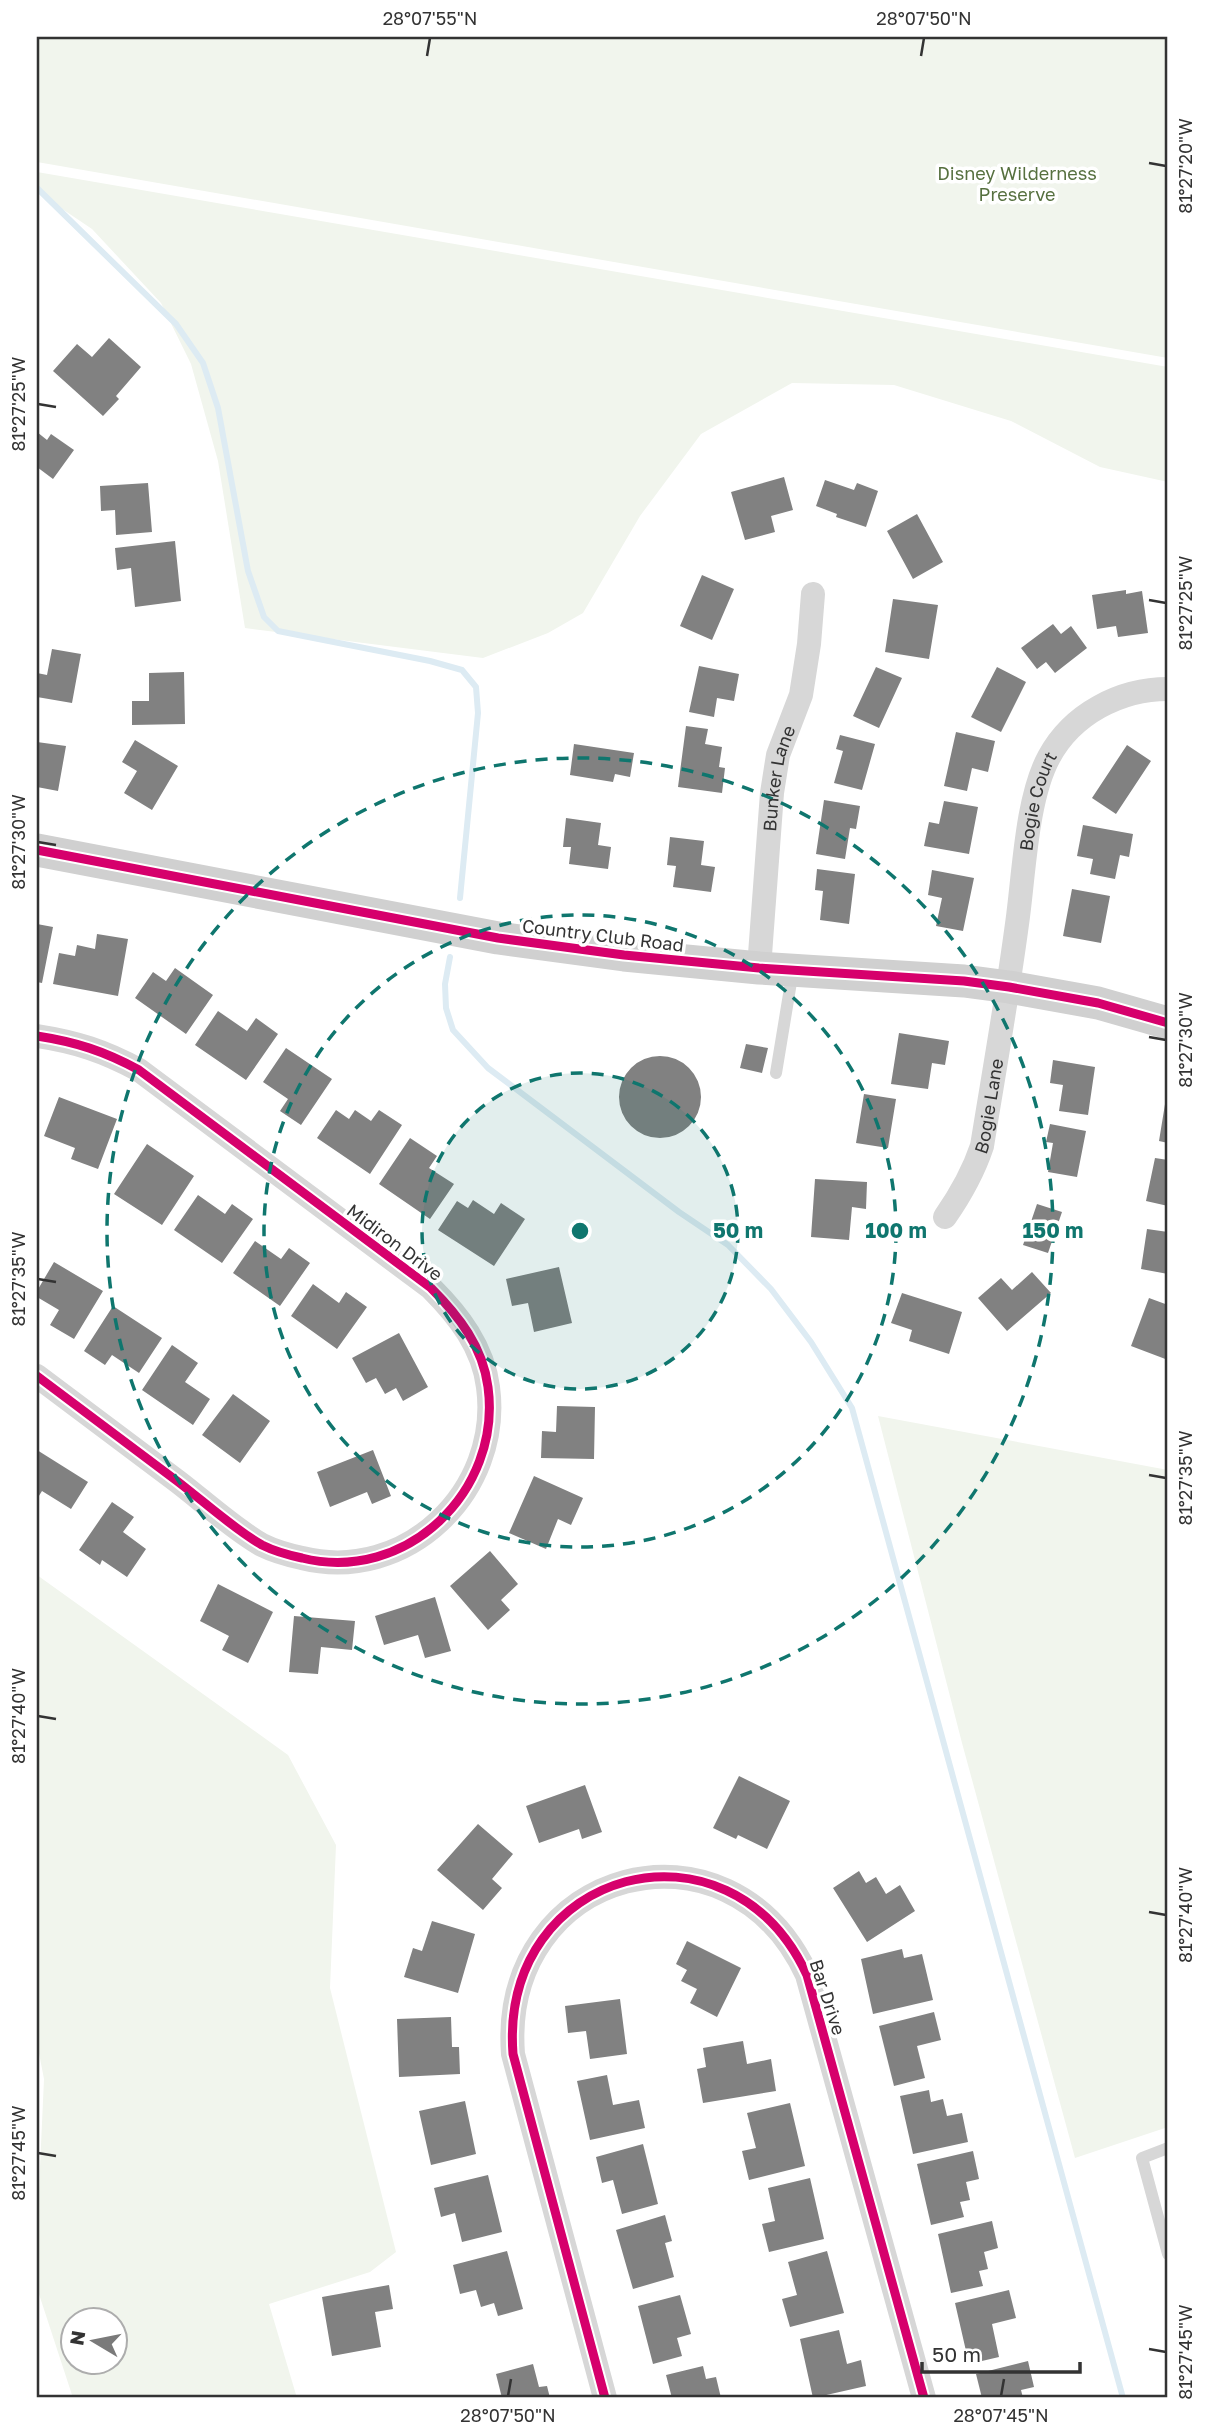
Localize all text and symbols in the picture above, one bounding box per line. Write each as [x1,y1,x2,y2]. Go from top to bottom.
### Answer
text: 28°07'55"N [383,7,477,29]
text: 28°07'50"N [876,7,972,29]
text: 81°27'20"W [1174,118,1196,214]
park label: Disney Wilderness Preserve [937,162,1097,205]
text: 81°27'25"W [7,357,29,451]
text: 81°27'25"W [1174,556,1196,650]
street label: Bunker Lane [758,722,799,832]
street label: Bogie Court [1014,747,1061,852]
text: 81°27'30"W [7,794,29,890]
street label: Country Club Road [521,914,685,956]
text: 81°27'30"W [1174,992,1196,1088]
street label: Bogie Lane [969,1057,1007,1156]
street label: Midiron Drive [343,1199,447,1285]
text: 50 m [713,1217,763,1243]
text: 100 m [865,1217,927,1243]
text: 150 m [1023,1217,1083,1243]
centre of rings [568,1219,592,1243]
text: 81°27'35"W [7,1232,29,1326]
text: 81°27'35"W [1174,1431,1196,1525]
text: 81°27'40"W [7,1668,29,1764]
text: 81°27'40"W [1174,1867,1196,1963]
street label: Bar Drive [805,1956,851,2038]
text: 81°27'45"W [7,2105,29,2201]
text: 81°27'45"W [1174,2304,1196,2400]
north arrow [60,2306,130,2376]
text: N [64,2329,89,2347]
scale bar [922,2330,1079,2374]
text: 50 m [932,2341,981,2367]
text: 28°07'50"N [460,2404,556,2426]
text: 28°07'45"N [953,2404,1049,2426]

